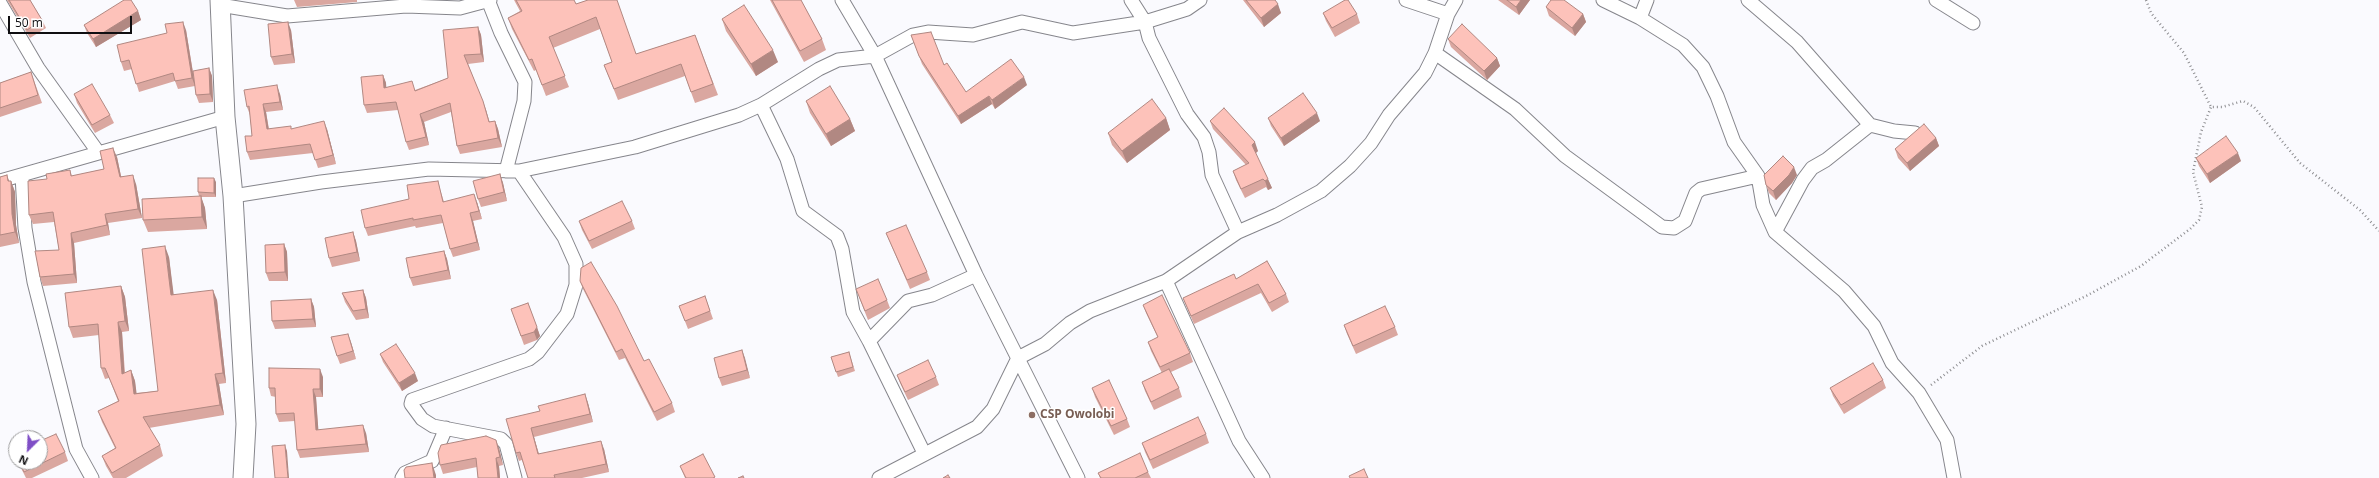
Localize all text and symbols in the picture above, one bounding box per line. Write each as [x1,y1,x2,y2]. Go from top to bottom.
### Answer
scale bar [10,8,134,34]
text: 50 m [15,14,43,31]
place label: CSP Owolobi [1040,408,1115,422]
marker: CSP Owolobi [1027,410,1037,420]
north arrow [8,430,48,470]
text: N [16,452,30,469]

